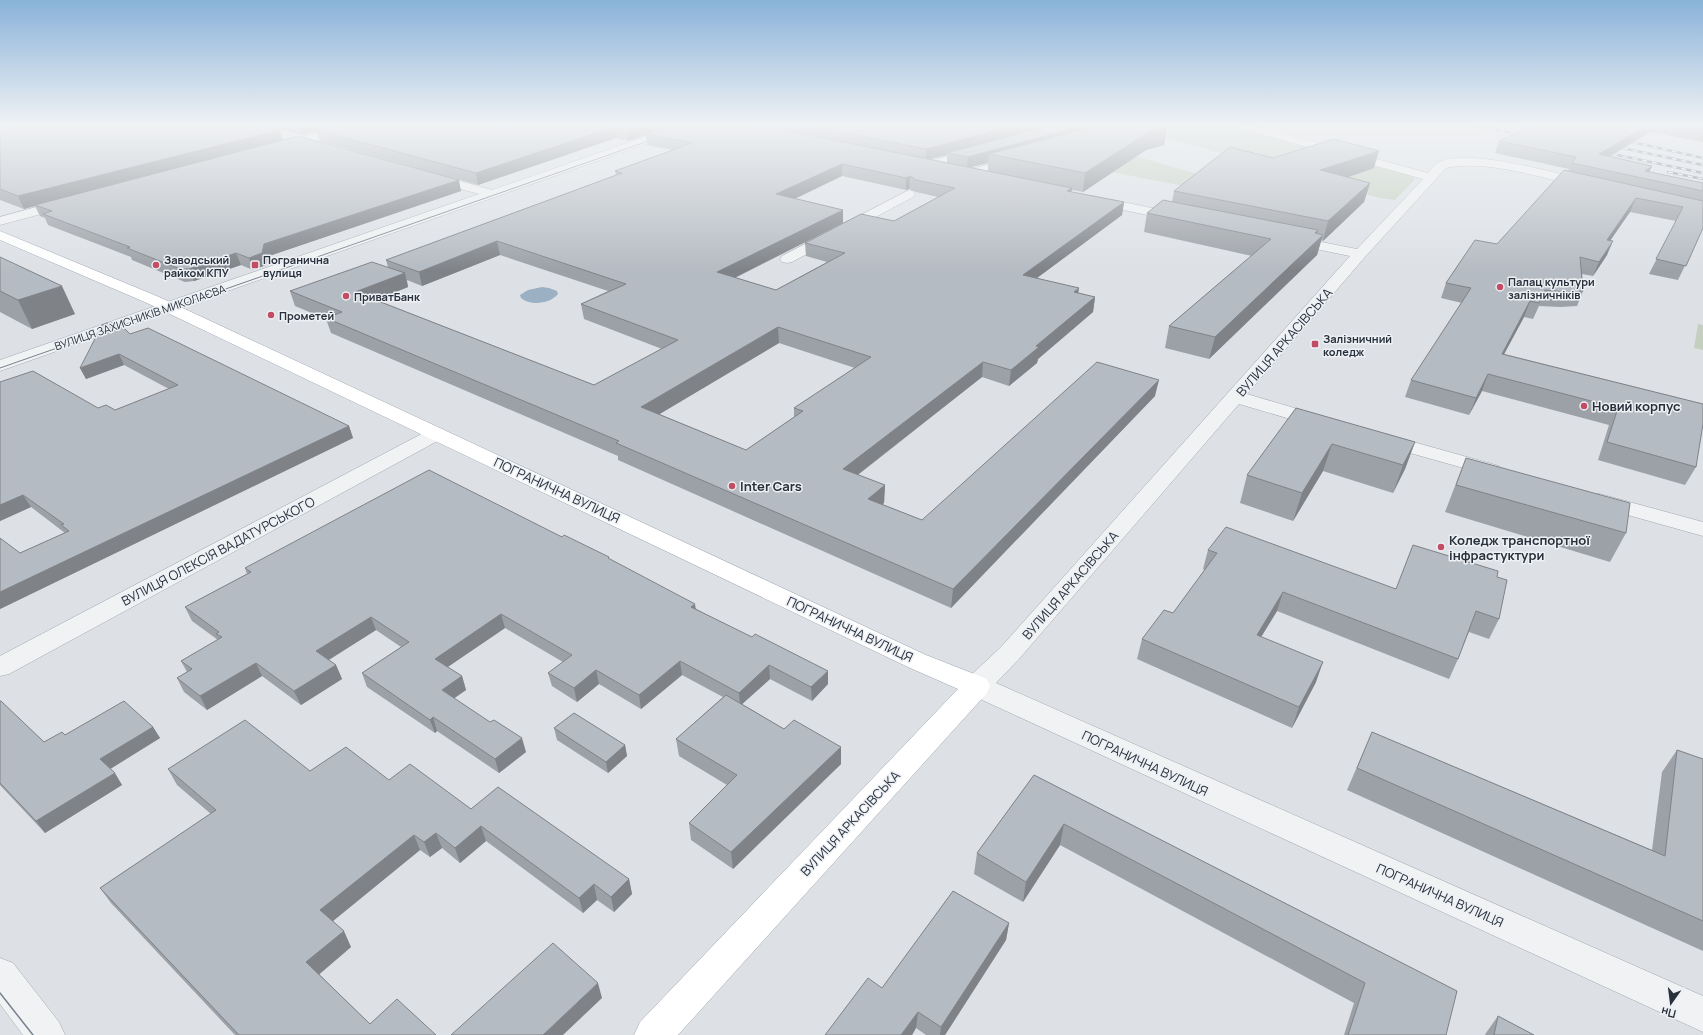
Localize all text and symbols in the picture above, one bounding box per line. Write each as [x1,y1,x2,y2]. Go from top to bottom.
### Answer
place label: Заводський райком КПУ [164,252,229,280]
place label: Погранична вулиця [263,252,329,280]
marker: Заводський райком КПУ [151,260,161,270]
marker: Погранична вулиця [250,260,260,270]
place label: Палац культури залізничніків [1508,274,1595,302]
street label: ВУЛИЦЯ ЗАХИСНИКІВ МИКОЛАЄВА [52,281,228,353]
marker: Палац культури залізничніків [1495,282,1505,292]
street label: ВУЛИЦЯ АРКАСІВСЬКА [1232,284,1336,400]
place label: ПриватБанк [354,289,421,304]
marker: ПриватБанк [341,291,351,301]
place label: Прометей [279,308,334,323]
marker: Прометей [266,310,276,320]
place label: Залізничний коледж [1323,331,1392,359]
marker: Залізничний коледж [1310,339,1320,349]
place label: Новий корпус [1592,397,1681,415]
marker: Новий корпус [1579,401,1589,411]
street label: ПОГРАНИЧНА ВУЛИЦЯ [491,453,623,527]
place label: Inter Cars [740,477,802,495]
marker: Inter Cars [727,481,737,491]
street label: ВУЛИЦЯ ОЛЕКСІЯ ВАДАТУРСЬКОГО [118,492,318,610]
street label: ВУЛИЦЯ АРКАСІВСЬКА [1018,527,1122,643]
place label: Коледж транспортної інфрастуктури [1449,531,1590,564]
marker: Коледж транспортної інфрастуктури [1436,542,1446,552]
street label: ПОГРАНИЧНА ВУЛИЦЯ [784,592,916,666]
street label: ПОГРАНИЧНА ВУЛИЦЯ [1079,726,1211,800]
street label: ВУЛИЦЯ АРКАСІВСЬКА [796,766,904,880]
street label: ПОГРАНИЧНА ВУЛИЦЯ [1374,859,1506,931]
north arrow [1651,983,1691,1023]
text: Пн [1659,1004,1677,1022]

